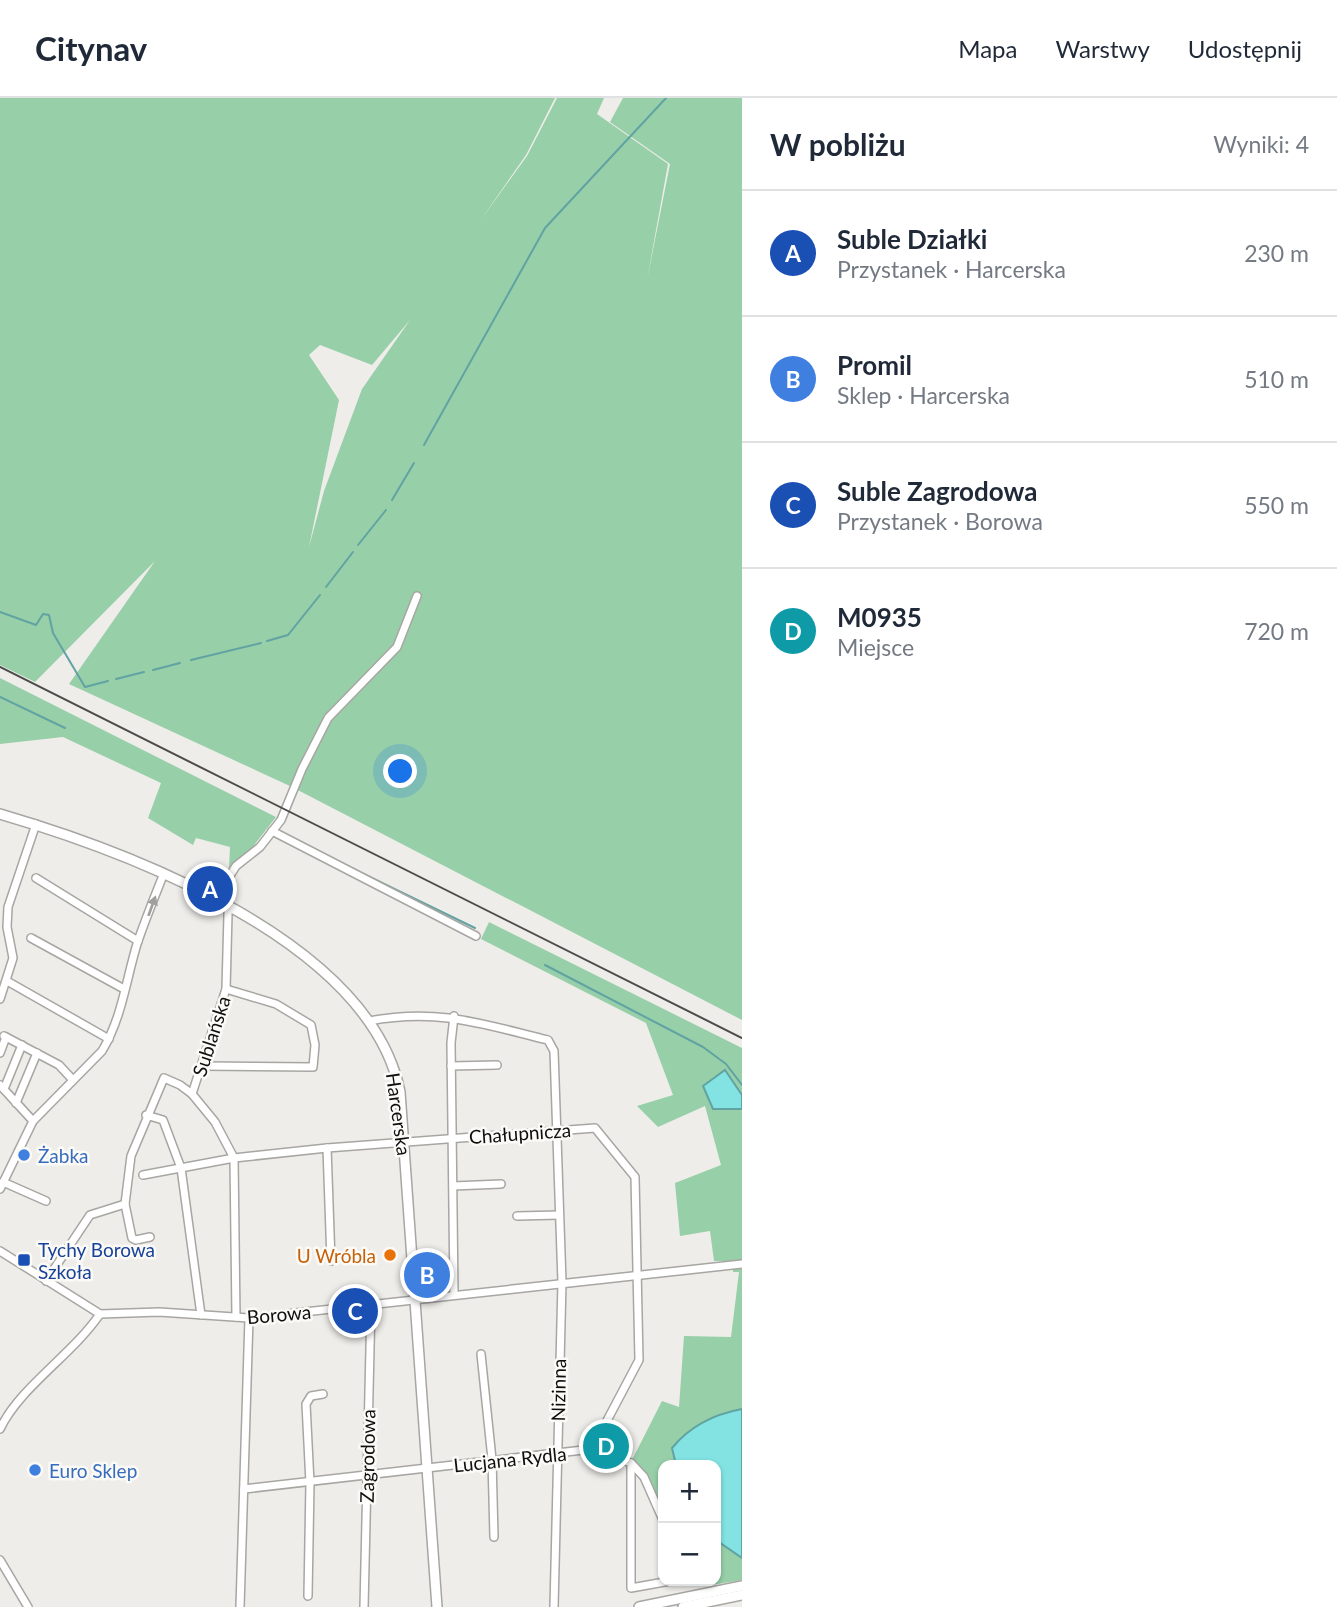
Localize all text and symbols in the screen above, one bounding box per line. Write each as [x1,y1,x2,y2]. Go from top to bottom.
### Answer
text: Citynav [35,28,147,68]
text: Mapa [958,34,1017,63]
text: Warstwy [1055,34,1150,63]
text: Udostępnij [1188,34,1302,63]
text: W pobliżu [770,126,906,162]
text: Wyniki: 4 [1213,130,1309,158]
text: Suble Działki [837,223,987,255]
text: A [785,239,801,267]
text: 230 m [1244,239,1309,267]
text: Przystanek · Harcerska [837,255,1066,283]
text: Promil [837,349,912,381]
text: B [785,365,801,393]
text: 510 m [1244,365,1309,393]
text: Sklep · Harcerska [837,381,1010,409]
text: Suble Zagrodowa [837,475,1037,507]
text: C [785,491,801,519]
text: 550 m [1244,491,1309,519]
text: Przystanek · Borowa [837,507,1043,535]
text: M0935 [837,601,922,633]
text: D [784,617,802,645]
text: 720 m [1244,617,1309,645]
text: Miejsce [837,633,914,661]
your location [383,754,417,788]
pin: A [187,863,233,915]
one-way arrow [146,895,157,916]
street label: Sublańska [187,993,235,1079]
street label: Harcerska [382,1071,416,1157]
street label: Chałupnicza [468,1118,572,1148]
place label: Żabka [38,1144,89,1167]
marker: Żabka [16,1147,32,1163]
place label: Tychy Borowa Szkoła [38,1238,155,1283]
place label: U Wróbla [297,1244,376,1267]
marker: U Wróbla [382,1247,398,1263]
pin: B [404,1249,450,1301]
marker: Tychy Borowa Szkoła [16,1252,32,1268]
pin: C [332,1285,378,1337]
street label: Borowa [246,1300,312,1328]
street label: Nizinna [546,1358,570,1422]
street label: Zagrodowa [355,1409,379,1503]
pin: D [583,1420,629,1472]
street label: Lucjana Rydla [452,1442,568,1476]
place label: Euro Sklep [49,1459,137,1482]
map controls [658,1460,721,1586]
button: + [658,1460,721,1523]
marker: Euro Sklep [27,1462,43,1478]
button: − [658,1523,721,1586]

